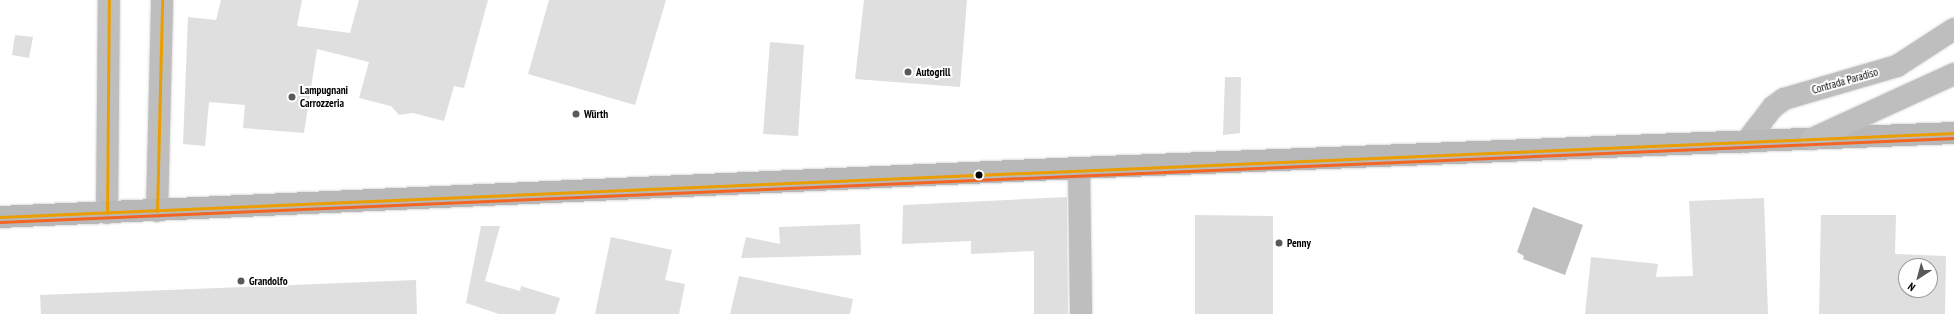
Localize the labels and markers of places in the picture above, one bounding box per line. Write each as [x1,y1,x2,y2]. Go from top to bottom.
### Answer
place label: Autogrill [916,65,950,79]
marker: Autogrill [903,67,913,77]
place label: Lampugnani Carrozzeria [300,84,348,110]
marker: Lampugnani Carrozzeria [287,92,297,102]
place label: Würth [584,107,608,121]
marker: Würth [571,109,581,119]
unlabelled marker [974,170,984,180]
place label: Penny [1287,236,1311,250]
marker: Penny [1274,238,1284,248]
place label: Grandolfo [249,274,288,288]
marker: Grandolfo [236,276,246,286]

